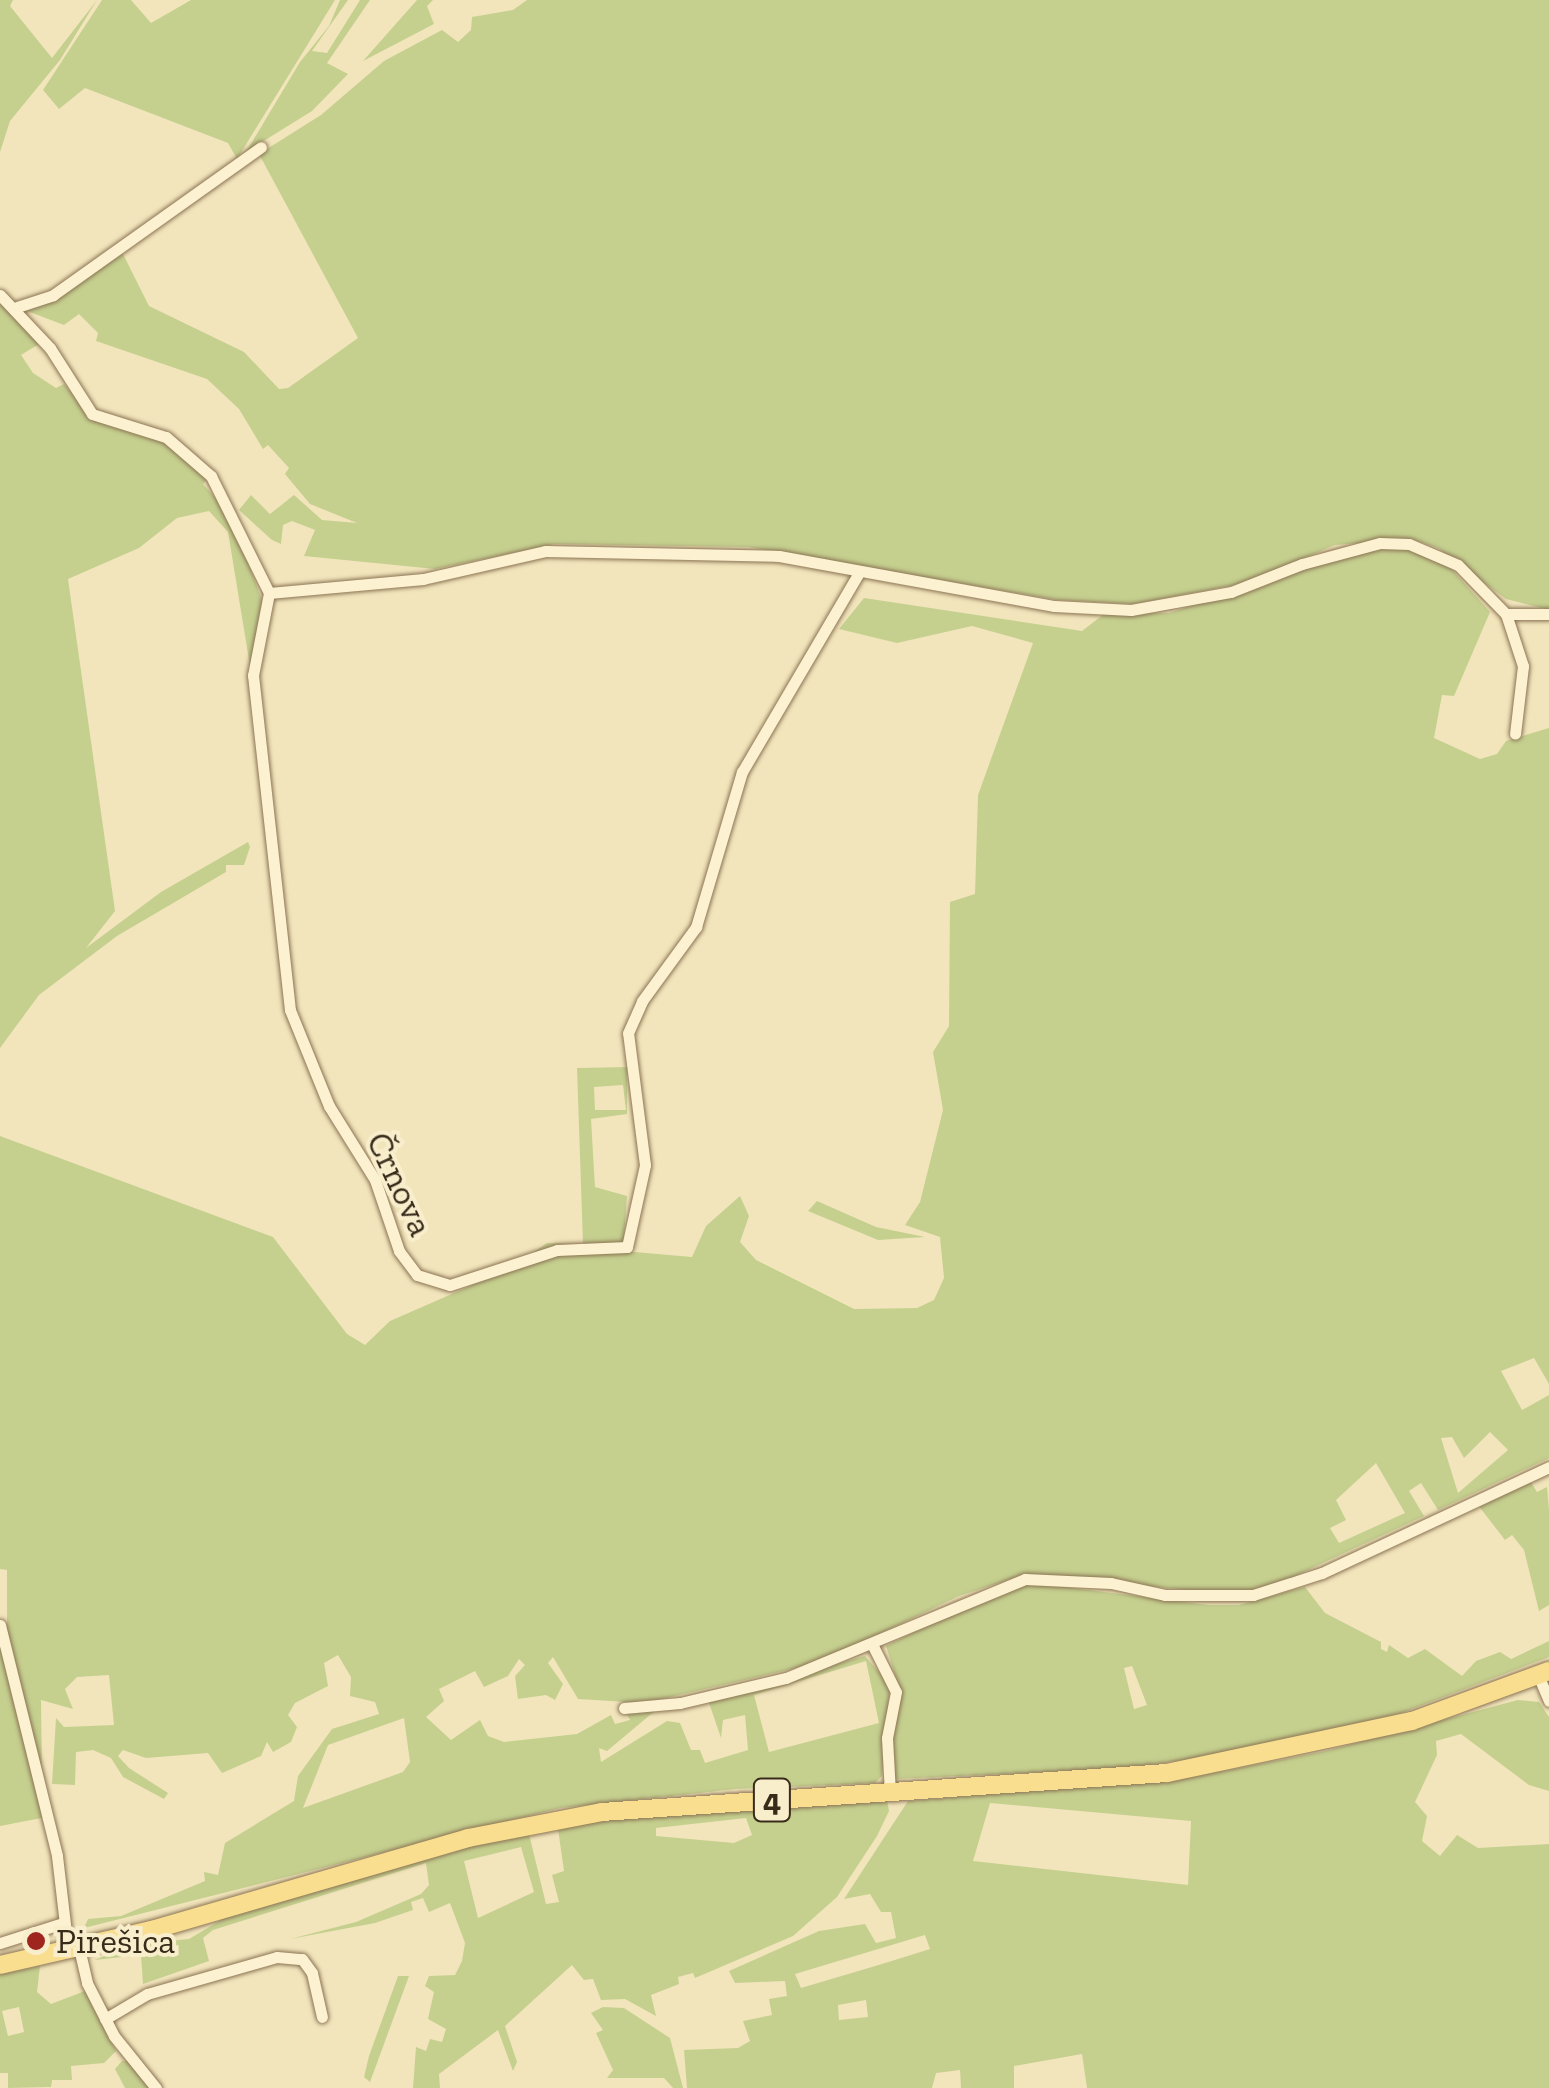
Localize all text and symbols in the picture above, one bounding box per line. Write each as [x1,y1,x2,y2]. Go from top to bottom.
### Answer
street label: Črnova [358,1126,442,1242]
road number: 4 [752,1773,792,1827]
place label: Pirešica [56,1920,175,1962]
marker: Pirešica [25,1930,47,1952]

